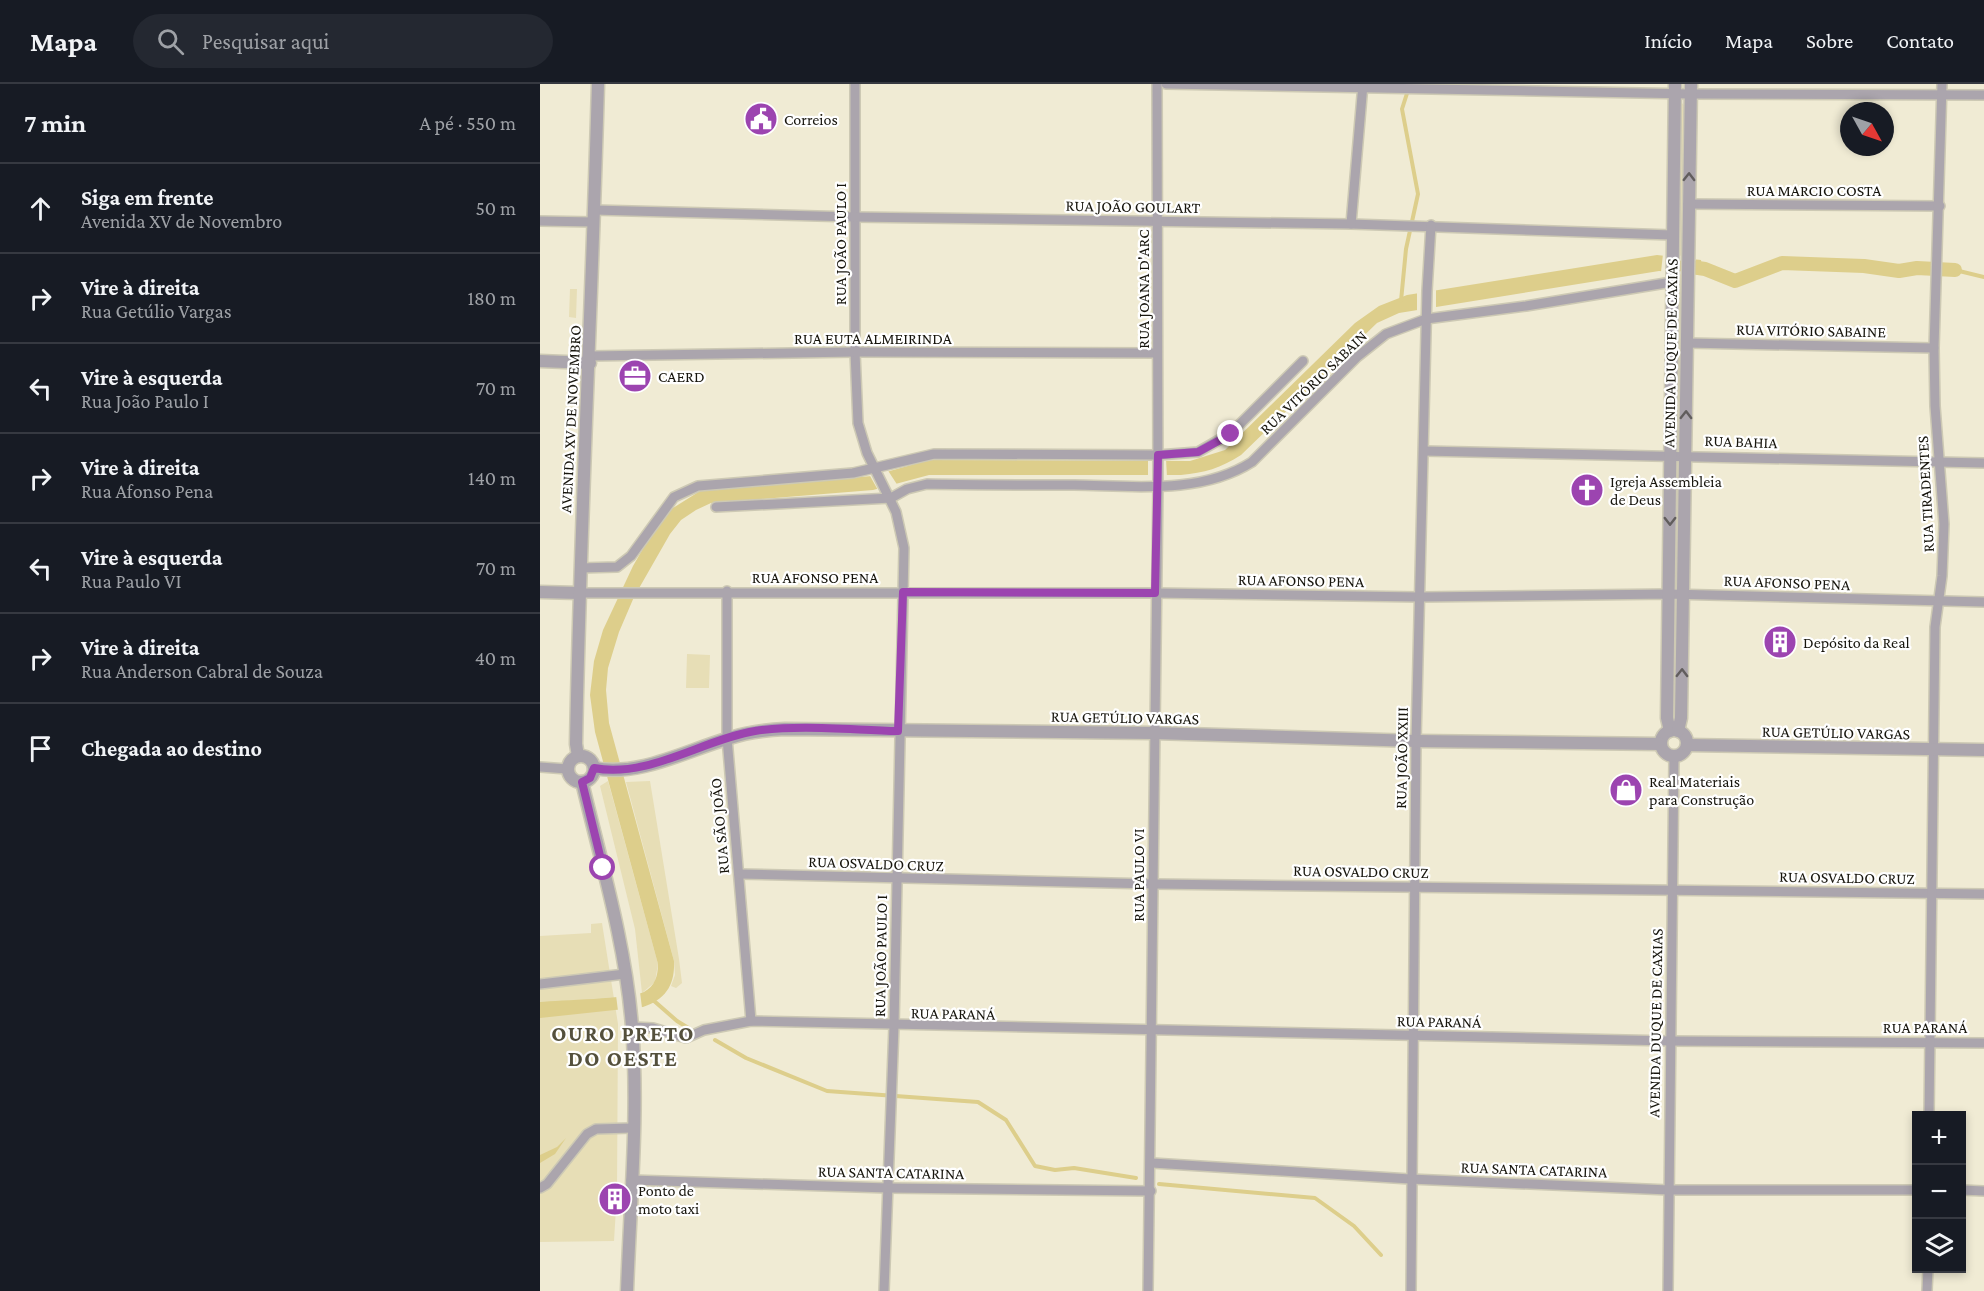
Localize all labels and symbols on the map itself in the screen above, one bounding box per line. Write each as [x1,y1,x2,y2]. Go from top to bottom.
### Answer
public building icon: Correios [743,101,779,137]
north arrow [1840,102,1894,156]
place label: Correios [784,111,838,128]
one-way arrow [1683,172,1695,181]
street label: RUA MARCIO COSTA [1747,182,1882,199]
street label: RUA JOÃO PAULO I [832,183,850,305]
street label: RUA JOÃO GOULART [1066,197,1201,217]
street label: RUA JOANA D'ARC [1135,229,1153,349]
street label: AVENIDA DUQUE DE CAXIAS [1660,258,1681,448]
street label: RUA VITÓRIO SABAINE [1736,321,1886,340]
street label: AVENIDA XV DE NOVEMBRO [557,325,584,513]
street label: RUA VITÓRIO SABAIN [1257,327,1370,438]
street label: RUA EUTA ALMEIRINDA [794,330,953,347]
office icon: CAERD [617,358,653,394]
place label: CAERD [658,368,705,385]
one-way arrow [1679,410,1692,419]
route end [1217,420,1243,446]
street label: RUA BAHIA [1704,432,1779,451]
street label: RUA TIRADENTES [1914,435,1937,553]
church icon: Igreja Assembleia de Deus [1569,472,1605,508]
place label: Igreja Assembleia de Deus [1610,473,1723,508]
one-way arrow [1664,517,1676,526]
street label: RUA AFONSO PENA [752,569,879,586]
street label: RUA AFONSO PENA [1238,571,1365,590]
street label: RUA AFONSO PENA [1723,572,1851,593]
building icon: Depósito da Real [1762,624,1798,660]
place label: Depósito da Real [1803,634,1910,652]
one-way arrow [1676,668,1688,677]
street label: RUA JOÃO XXIII [1392,707,1412,809]
street label: RUA GETÚLIO VARGAS [1051,708,1199,727]
street label: RUA GETÚLIO VARGAS [1762,723,1910,742]
shop icon: Real Materiais para Construção [1608,772,1644,808]
place label: Real Materiais para Construção [1649,773,1754,809]
street label: RUA SÃO JOÃO [707,777,733,875]
street label: RUA PAULO VI [1130,828,1147,922]
street label: RUA OSVALDO CRUZ [808,853,944,874]
route start [589,854,615,880]
street label: RUA OSVALDO CRUZ [1293,862,1429,881]
street label: RUA OSVALDO CRUZ [1779,868,1915,887]
street label: RUA JOÃO PAULO I [871,895,891,1017]
street label: AVENIDA DUQUE DE CAXIAS [1645,928,1666,1118]
street label: RUA PARANÁ [911,1004,996,1023]
street label: RUA PARANÁ [1397,1012,1482,1031]
street label: RUA PARANÁ [1883,1019,1968,1036]
district label: OURO PRETO DO OESTE [551,1021,695,1071]
street label: RUA SANTA CATARINA [1460,1158,1608,1181]
street label: RUA SANTA CATARINA [818,1163,965,1182]
building icon: Ponto de moto taxi [597,1181,633,1217]
place label: Ponto de moto taxi [638,1182,699,1217]

